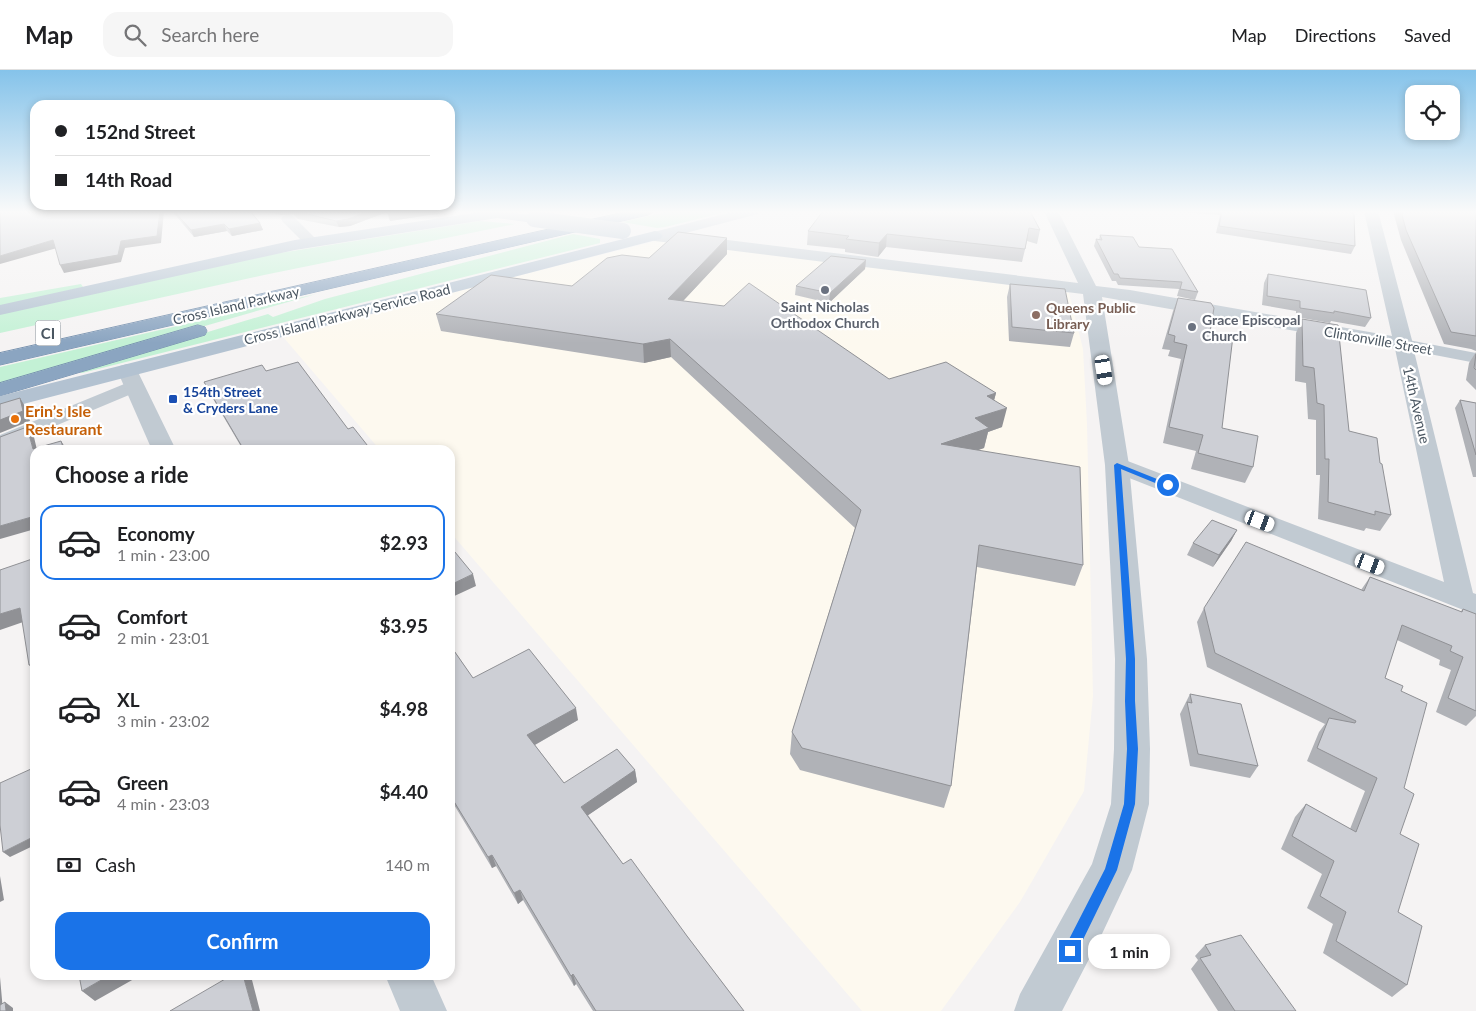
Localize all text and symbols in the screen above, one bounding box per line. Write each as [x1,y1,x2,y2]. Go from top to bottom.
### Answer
search box [103,12,453,57]
text: Map [25,20,73,49]
icon: search [121,21,149,49]
text: Search here [161,23,259,46]
text: Map [1231,24,1267,46]
text: Directions [1295,24,1376,46]
text: Saved [1404,24,1451,46]
map controls [1405,85,1460,140]
button: locate [1405,85,1460,140]
text: 152nd Street [85,120,195,143]
text: 14th Road [85,168,172,191]
street label: Cross Island Parkway Service Road [242,280,452,348]
street label: Cross Island Parkway [171,282,302,328]
marker: Saint Nicholas Orthodox Church [819,284,831,296]
place label: Saint Nicholas Orthodox Church [771,298,879,331]
place label: Queens Public Library [1046,299,1136,332]
marker: Queens Public Library [1030,309,1042,321]
place label: Grace Episcopal Church [1202,311,1301,344]
road number: CI [36,320,60,346]
marker: Grace Episcopal Church [1186,321,1198,333]
street label: Clintonville Street [1323,322,1433,358]
car [1094,354,1113,386]
street label: 14th Avenue [1400,365,1434,445]
place label: 154th Street & Cryders Lane [183,383,279,416]
marker: 154th Street & Cryders Lane [167,393,179,405]
place label: Erin’s Isle Restaurant [25,401,102,438]
marker: Erin’s Isle Restaurant [9,413,21,425]
text: Choose a ride [55,461,189,488]
route start [1157,474,1179,496]
car [1243,509,1276,533]
icon: car [57,520,102,565]
text: Economy [117,522,195,545]
text: $2.93 [379,531,428,554]
text: 1 min · 23:00 [117,545,210,564]
car [1353,552,1386,576]
icon: car [57,603,102,648]
text: Comfort [117,605,188,628]
text: $3.95 [379,614,428,637]
text: 2 min · 23:01 [117,628,210,647]
icon: car [57,686,102,731]
text: XL [117,688,140,711]
text: $4.98 [379,697,428,720]
text: 3 min · 23:02 [117,711,210,730]
icon: car [57,769,102,814]
text: Green [117,771,168,794]
text: $4.40 [379,780,428,803]
text: 4 min · 23:03 [117,794,210,813]
icon: cash [55,851,83,879]
text: Cash [95,853,136,876]
text: 140 m [385,855,430,874]
button: Confirm [55,912,430,970]
callout: 1 min [1088,934,1170,968]
route end [1059,940,1081,962]
text: 1 min [1109,942,1149,961]

